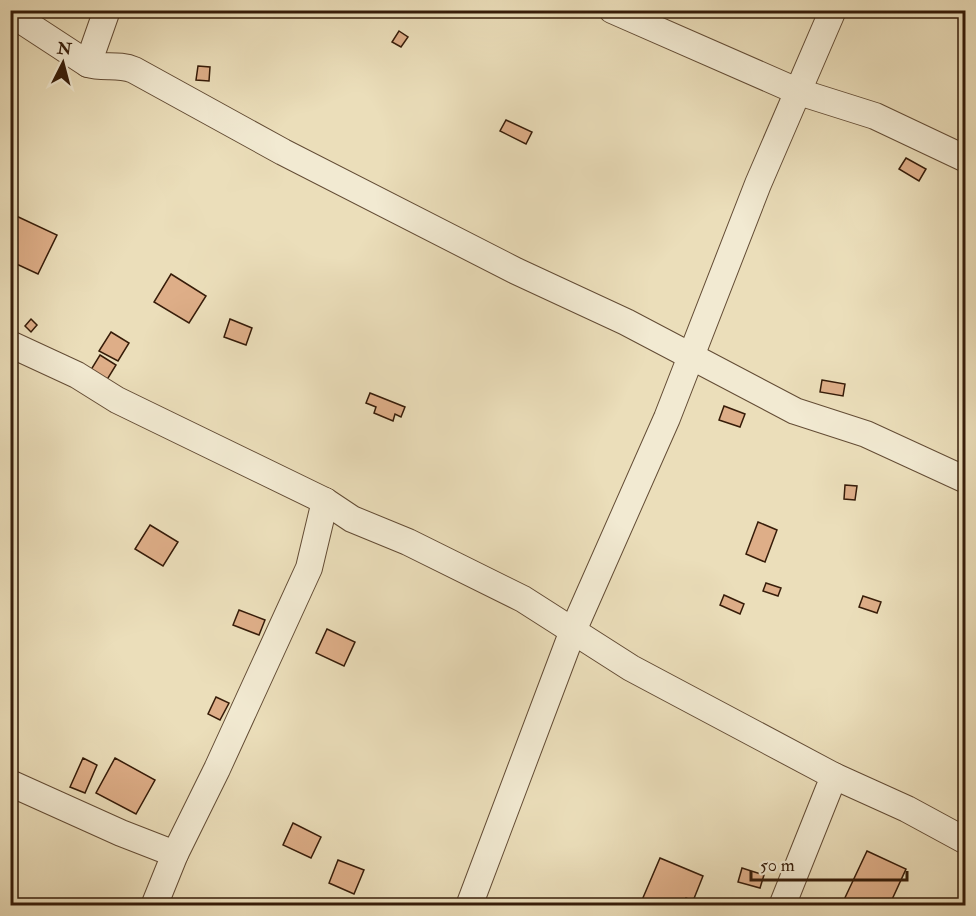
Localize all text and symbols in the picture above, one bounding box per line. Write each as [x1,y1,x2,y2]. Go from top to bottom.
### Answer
north arrow [33,33,93,93]
text: N [55,38,73,60]
scale bar [751,844,907,882]
text: 50 m [760,854,795,877]

